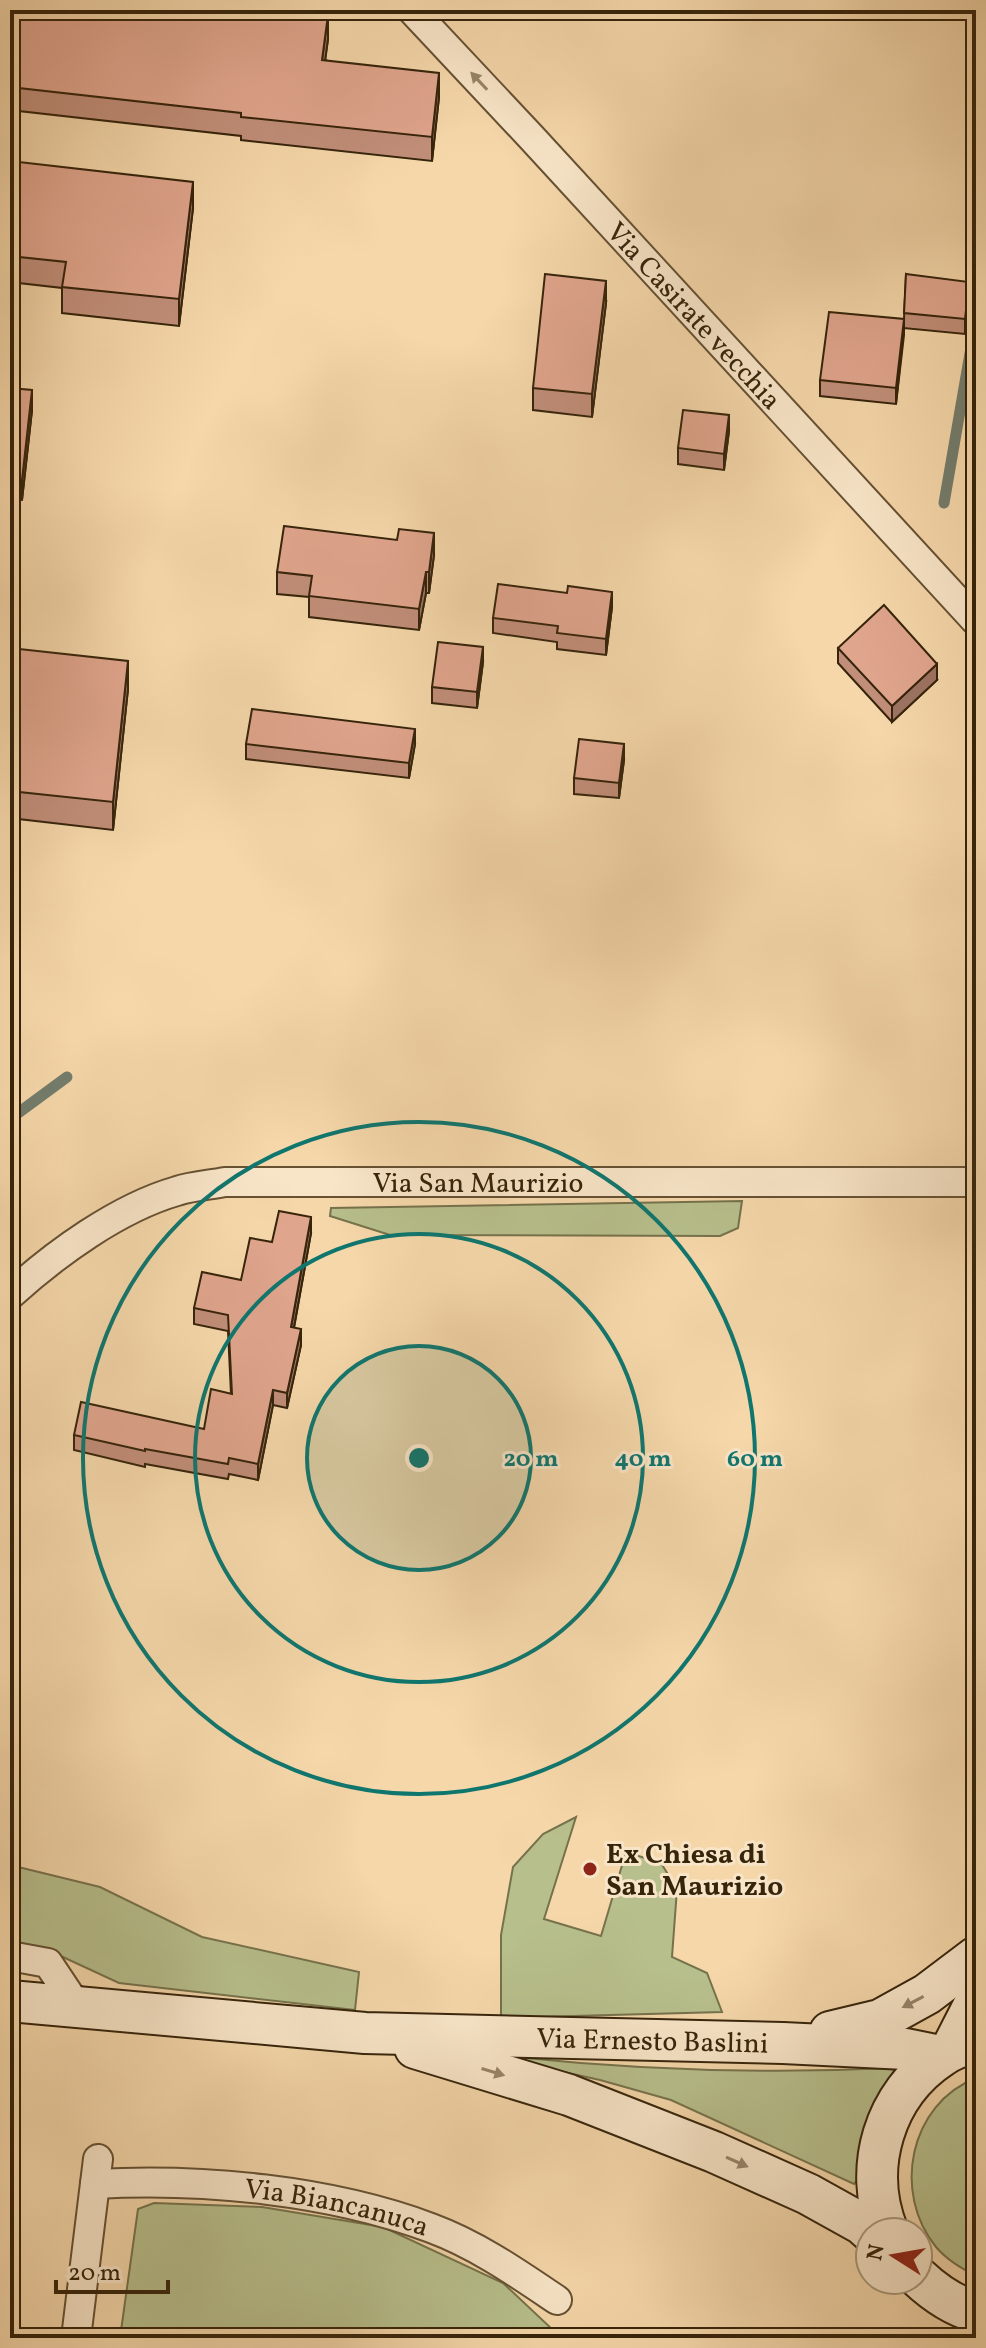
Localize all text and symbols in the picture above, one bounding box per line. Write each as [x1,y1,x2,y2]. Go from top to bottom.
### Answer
one-way arrow [470,72,489,91]
street label: Via Casirate vecchia [597,214,789,419]
street label: Via San Maurizio [372,1165,583,1204]
text: 20 m [503,1443,559,1477]
text: 40 m [615,1443,671,1477]
text: 60 m [727,1443,783,1477]
centre of rings [405,1444,433,1472]
place label: Ex Chiesa di San Maurizio [606,1836,783,1907]
marker: Ex Chiesa di San Maurizio [581,1860,599,1878]
one-way arrow [901,1995,924,2009]
street label: Via Ernesto Baslini [536,2020,769,2065]
one-way arrow [482,2066,506,2079]
one-way arrow [725,2155,749,2169]
street label: Via Biancanuca [243,2170,434,2248]
north arrow [854,2216,934,2296]
text: N [860,2242,894,2263]
scale bar [56,2244,168,2294]
text: 20 m [68,2257,121,2291]

